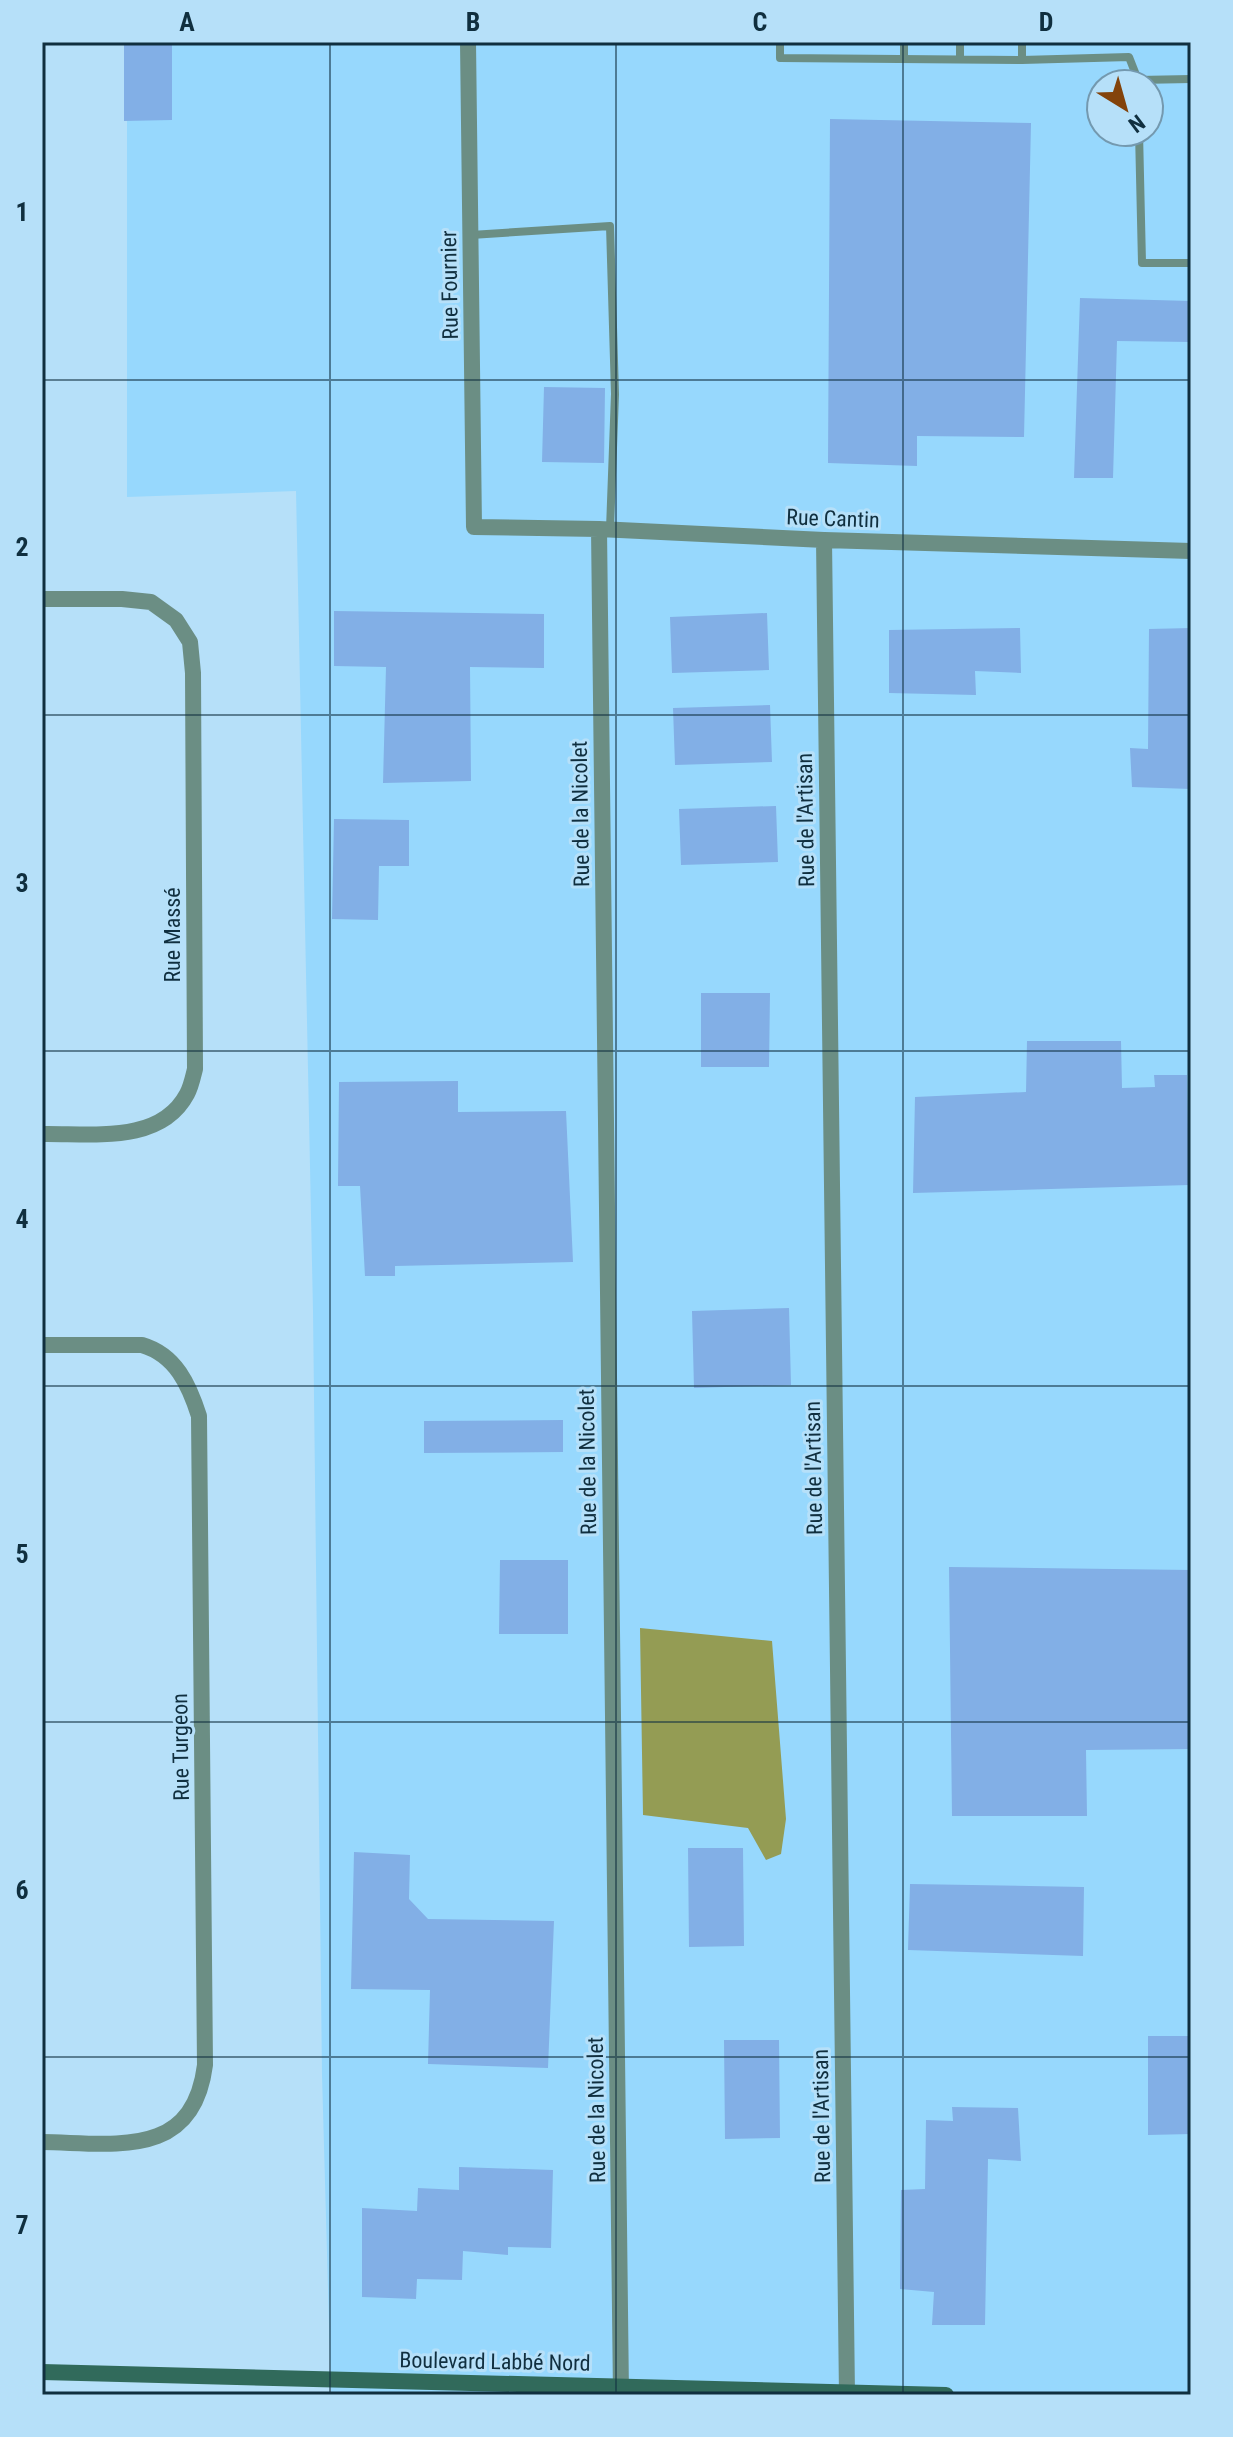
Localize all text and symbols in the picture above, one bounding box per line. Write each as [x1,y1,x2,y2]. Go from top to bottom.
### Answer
text: A [179,7,195,37]
text: B [466,7,480,37]
text: C [753,7,768,37]
text: D [1039,7,1053,37]
north arrow [1085,68,1165,148]
text: N [1124,110,1150,138]
text: 1 [15,197,29,227]
street label: Rue Fournier [436,230,463,340]
street label: Rue Cantin [786,504,880,533]
text: 2 [15,532,29,562]
street label: Rue de la Nicolet [567,741,594,887]
street label: Rue de l'Artisan [792,753,819,887]
text: 3 [15,868,29,898]
street label: Rue Massé [160,887,185,983]
text: 4 [15,1204,29,1234]
street label: Rue de la Nicolet [574,1389,601,1535]
street label: Rue de l'Artisan [800,1401,827,1535]
text: 5 [15,1539,29,1569]
street label: Rue Turgeon [167,1693,194,1801]
text: 6 [15,1875,29,1905]
street label: Rue de la Nicolet [583,2037,610,2183]
street label: Rue de l'Artisan [808,2049,835,2183]
text: 7 [15,2210,29,2240]
street label: Boulevard Labbé Nord [399,2347,591,2376]

